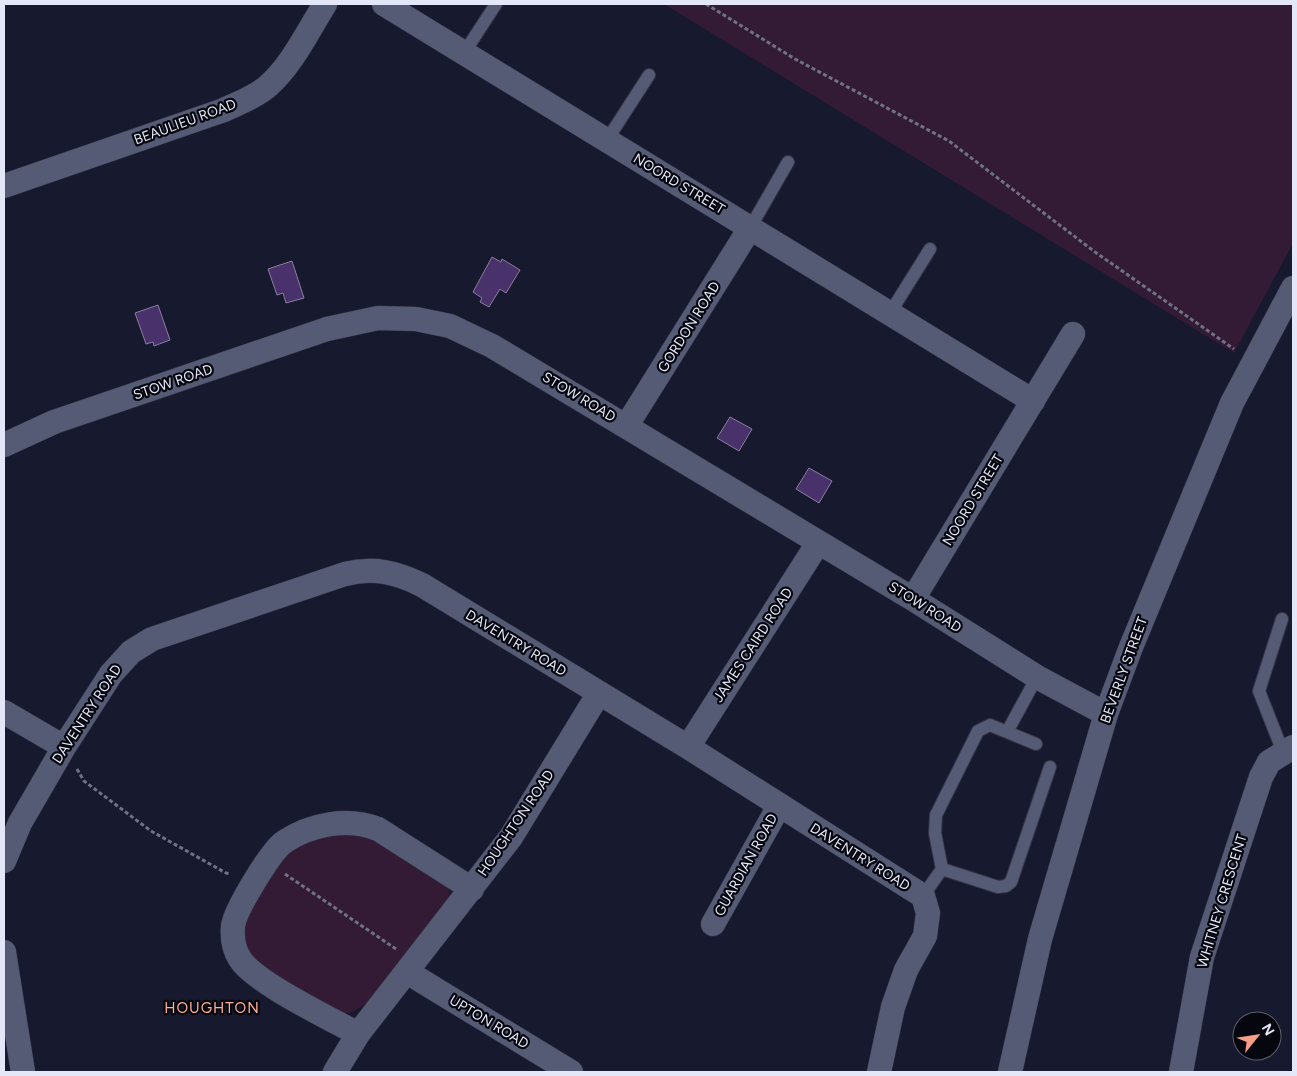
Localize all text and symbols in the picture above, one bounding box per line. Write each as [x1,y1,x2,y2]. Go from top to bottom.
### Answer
street label: BEAULIEU ROAD [131,96,239,148]
street label: NOORD STREET [630,150,728,218]
street label: GORDON ROAD [654,278,724,376]
street label: STOW ROAD [131,361,215,403]
street label: STOW ROAD [539,368,619,426]
street label: NOORD STREET [939,451,1007,549]
street label: STOW ROAD [885,578,965,636]
street label: JAMES CAIRD ROAD [710,585,796,705]
street label: DAVENTRY ROAD [463,606,569,680]
street label: BEVERLY STREET [1097,614,1151,726]
street label: DAVENTRY ROAD [49,661,125,767]
street label: HOUGHTON ROAD [474,767,558,879]
street label: GUARDIAN ROAD [711,811,781,919]
street label: DAVENTRY ROAD [807,819,913,895]
street label: WHITNEY CRESCENT [1194,832,1251,970]
street label: UPTON ROAD [446,992,532,1052]
district label: HOUGHTON [164,999,260,1017]
north arrow [1232,1011,1282,1061]
text: N [1258,1021,1278,1039]

